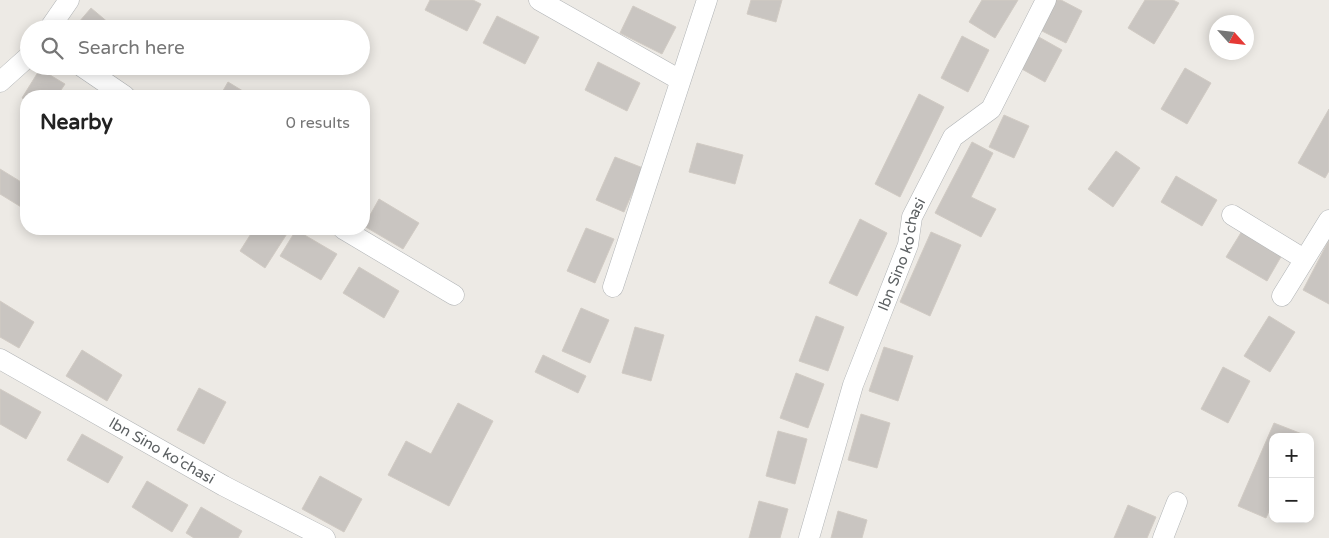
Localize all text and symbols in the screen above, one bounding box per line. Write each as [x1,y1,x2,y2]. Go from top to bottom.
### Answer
north arrow [1209,15,1254,60]
search box [20,20,370,75]
icon: search [38,34,66,62]
text: Search here [78,37,185,59]
text: Nearby [40,110,113,135]
text: 0 results [286,113,350,133]
street label: Ibn Sino ko'chasi [874,195,929,313]
street label: Ibn Sino ko'chasi [106,414,218,488]
map controls [1269,433,1314,523]
button: + [1269,433,1314,478]
button: − [1269,478,1314,523]

